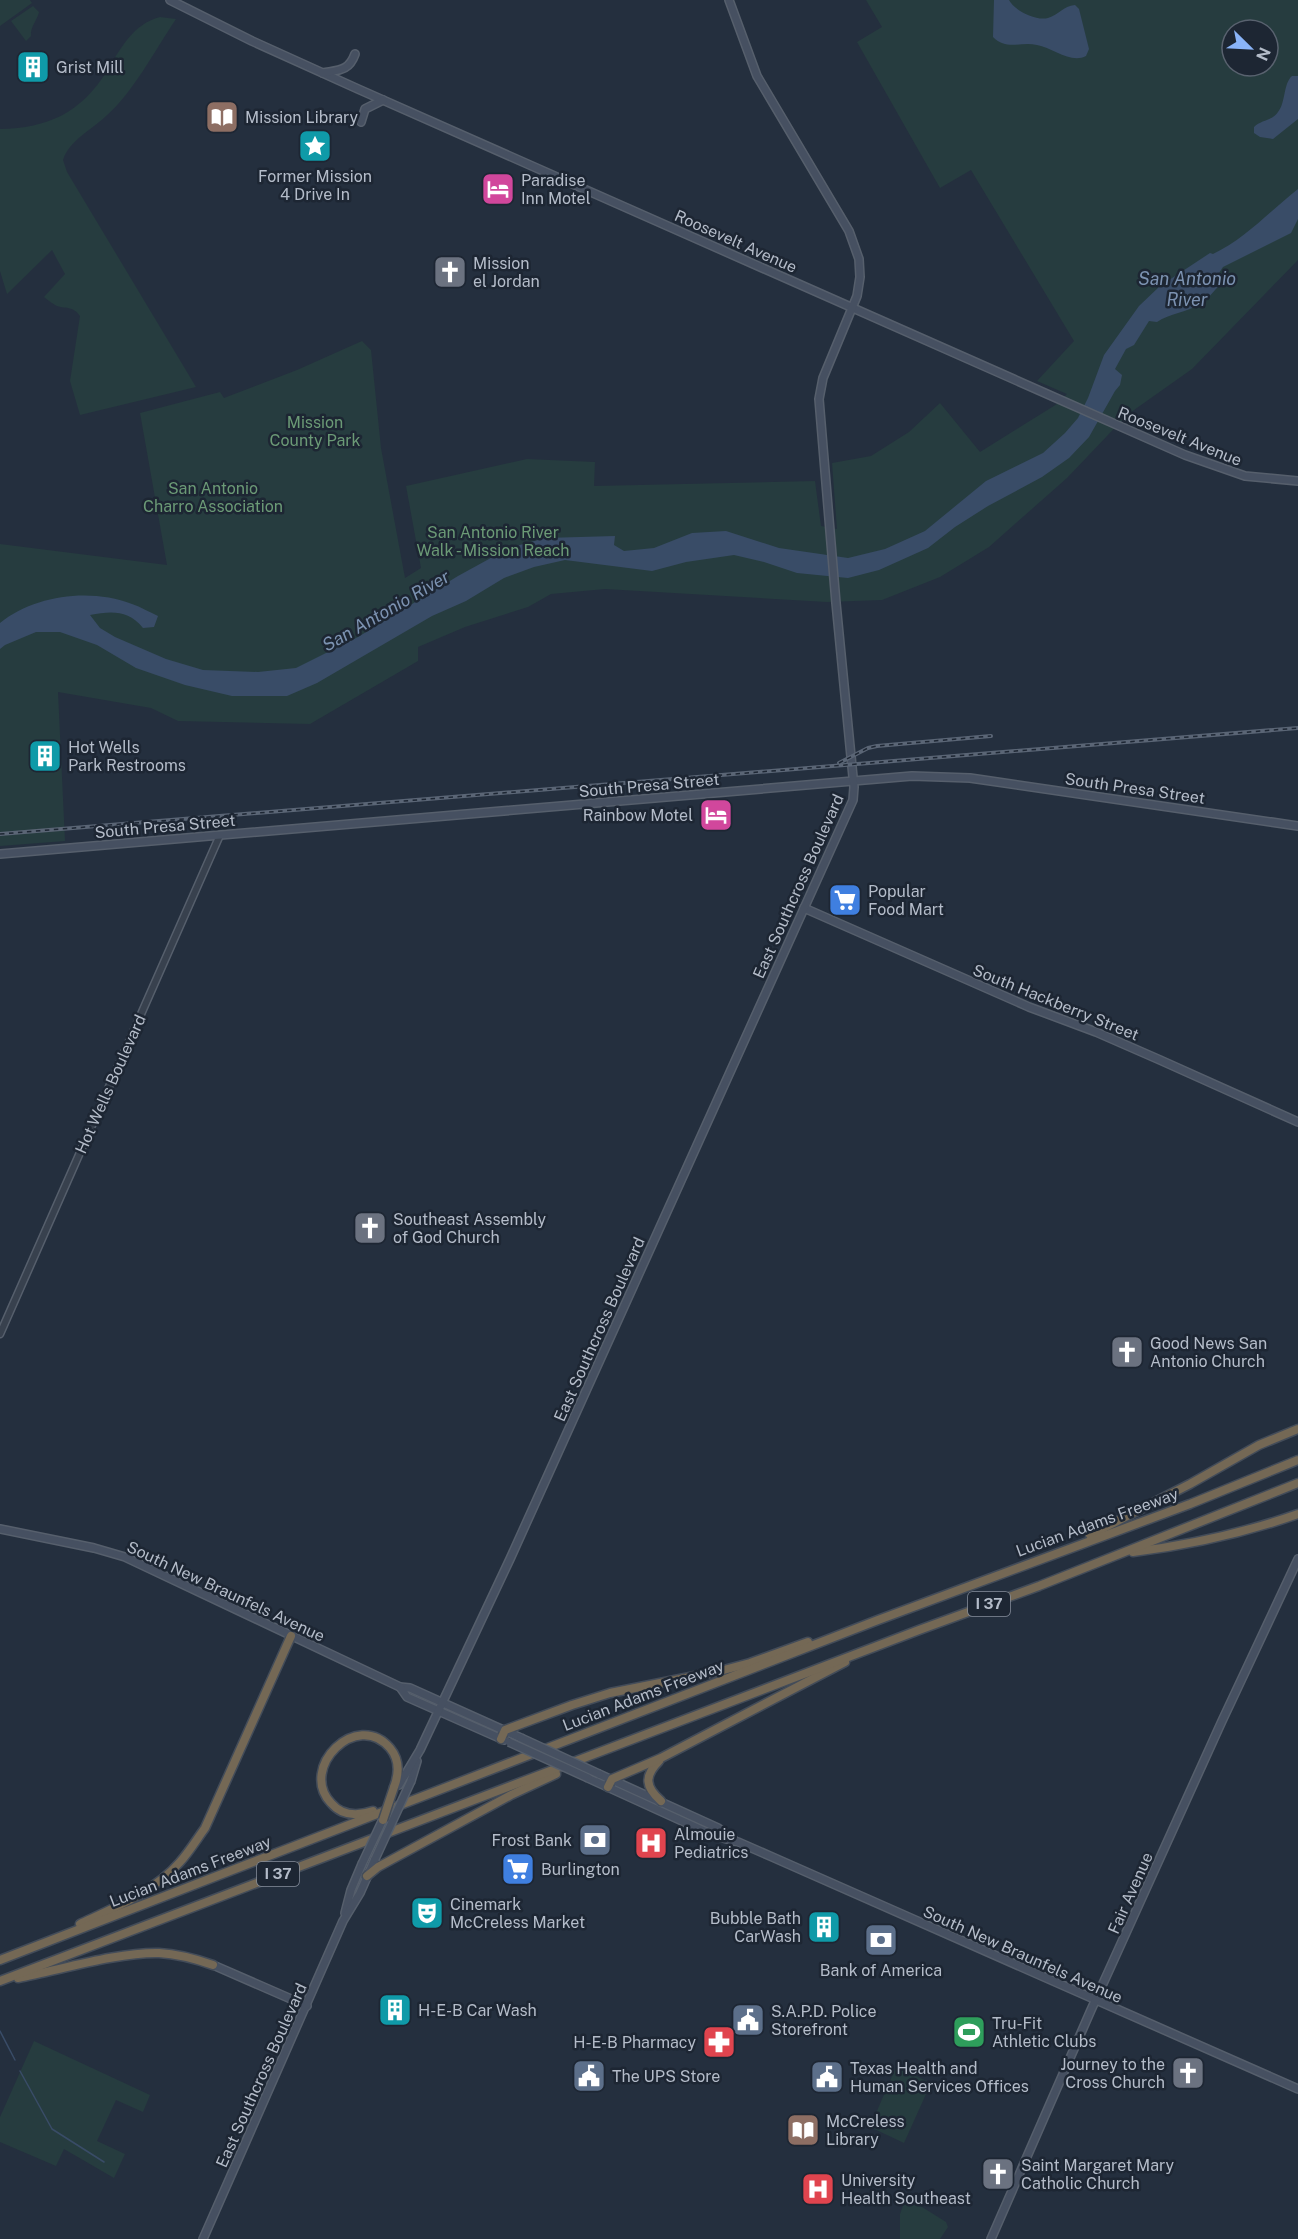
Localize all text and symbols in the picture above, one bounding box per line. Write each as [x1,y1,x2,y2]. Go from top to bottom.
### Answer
north arrow [1220,18,1280,78]
text: N [1252,44,1274,63]
building icon: Grist Mill [15,49,51,85]
place label: Grist Mill [56,58,124,77]
library icon: Mission Library [204,99,240,135]
place label: Mission Library [245,108,359,127]
place icon: Former Mission 4 Drive In [297,128,333,164]
place label: Former Mission 4 Drive In [258,167,372,204]
hotel icon: Paradise Inn Motel [480,171,516,207]
place label: Paradise Inn Motel [521,171,591,208]
street label: Roosevelt Avenue [672,206,800,277]
church icon: Mission el Jordan [432,254,468,290]
place label: Mission el Jordan [473,254,540,291]
water label: San Antonio River [1138,268,1236,310]
street label: Roosevelt Avenue [1115,403,1245,470]
park label: Mission County Park [269,413,361,450]
park label: San Antonio Charro Association [143,479,283,516]
park label: San Antonio River Walk - Mission Reach [416,523,570,560]
water label: San Antonio River [318,565,453,656]
building icon: Hot Wells Park Restrooms [27,738,63,774]
place label: Hot Wells Park Restrooms [68,738,186,775]
street label: South Presa Street [1064,769,1206,808]
street label: South Presa Street [578,770,720,801]
street label: East Southcross Boulevard [749,791,848,981]
hotel icon: Rainbow Motel [698,797,734,833]
place label: Rainbow Motel [583,806,693,825]
street label: South Presa Street [94,811,236,842]
supermarket icon: Popular Food Mart [827,882,863,918]
place label: Popular Food Mart [868,882,944,919]
street label: South Hackberry Street [970,960,1142,1045]
street label: Hot Wells Boulevard [71,1012,150,1157]
church icon: Southeast Assembly of God Church [352,1210,388,1246]
place label: Southeast Assembly of God Church [393,1210,546,1247]
street label: East Southcross Boulevard [550,1234,649,1424]
church icon: Good News San Antonio Church [1109,1334,1145,1370]
place label: Good News San Antonio Church [1150,1334,1267,1371]
street label: Lucian Adams Freeway [1013,1484,1181,1561]
street label: South New Braunfels Avenue [124,1537,328,1646]
road number: I 37 [968,1592,1010,1616]
street label: Lucian Adams Freeway [560,1656,727,1735]
bank icon: Frost Bank [577,1822,613,1858]
hospital icon: Almouie Pediatrics [633,1825,669,1861]
place label: Almouie Pediatrics [674,1825,748,1862]
place label: Frost Bank [492,1831,572,1850]
street label: Lucian Adams Freeway [107,1832,274,1911]
street label: Fair Avenue [1104,1849,1157,1937]
supermarket icon: Burlington [500,1851,536,1887]
place label: Burlington [541,1860,620,1879]
road number: I 37 [257,1862,299,1886]
theatre icon: Cinemark McCreless Market [409,1895,445,1931]
place label: Cinemark McCreless Market [450,1895,585,1932]
street label: South New Braunfels Avenue [920,1902,1125,2007]
place label: Bubble Bath CarWash [710,1909,801,1946]
building icon: Bubble Bath CarWash [806,1909,842,1945]
bank icon: Bank of America [863,1922,899,1958]
place label: Bank of America [820,1961,942,1980]
street label: East Southcross Boulevard [212,1980,311,2170]
building icon: H-E-B Car Wash [377,1992,413,2028]
place label: H-E-B Car Wash [418,2001,537,2020]
public building icon: S.A.P.D. Police Storefront [730,2002,766,2038]
place label: S.A.P.D. Police Storefront [771,2002,877,2039]
sports icon: Tru-Fit Athletic Clubs [951,2014,987,2050]
place label: Tru-Fit Athletic Clubs [992,2014,1096,2051]
pharmacy icon: H-E-B Pharmacy [701,2024,737,2060]
place label: H-E-B Pharmacy [573,2033,696,2052]
place label: Journey to the Cross Church [1060,2055,1165,2092]
church icon: Journey to the Cross Church [1170,2055,1206,2091]
public building icon: The UPS Store [571,2058,607,2094]
public building icon: Texas Health and Human Services Offices [809,2059,845,2095]
place label: Texas Health and Human Services Offices [850,2059,1029,2096]
place label: The UPS Store [612,2067,720,2086]
library icon: McCreless Library [785,2112,821,2148]
place label: McCreless Library [826,2112,905,2149]
church icon: Saint Margaret Mary Catholic Church [980,2156,1016,2192]
place label: Saint Margaret Mary Catholic Church [1021,2156,1174,2193]
hospital icon: University Health Southeast [800,2171,836,2207]
place label: University Health Southeast [841,2171,971,2208]

